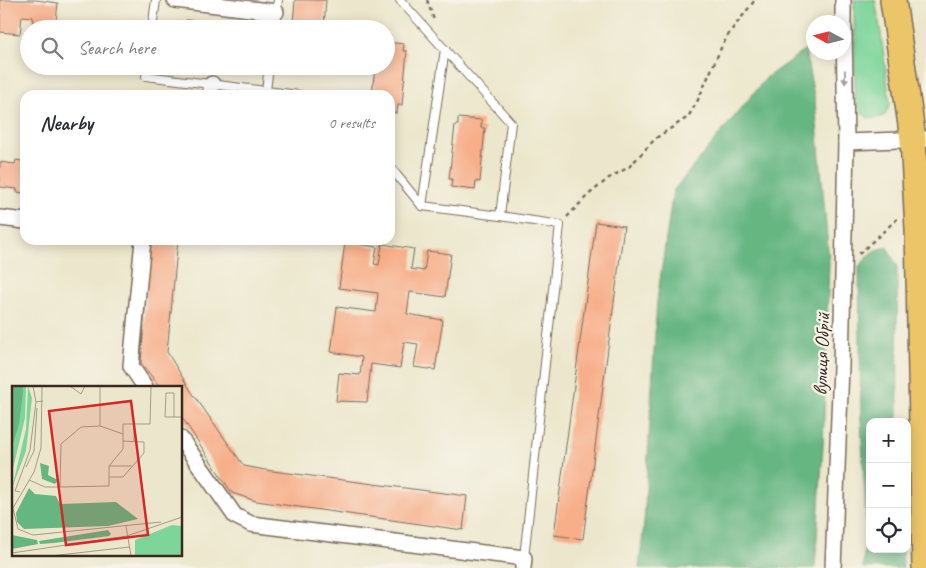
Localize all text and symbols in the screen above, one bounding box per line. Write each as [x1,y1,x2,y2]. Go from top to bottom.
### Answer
north arrow [806,15,851,60]
search box [20,20,395,75]
icon: search [38,34,66,62]
text: Search here [78,36,155,60]
one-way arrow [841,69,849,85]
text: Nearby [40,110,93,136]
text: 0 results [328,113,375,133]
street label: вулиця Обрій [808,310,835,396]
inset map [12,386,182,556]
map controls [866,418,911,553]
button: + [866,418,911,463]
button: − [866,463,911,508]
button: locate [866,508,911,553]

